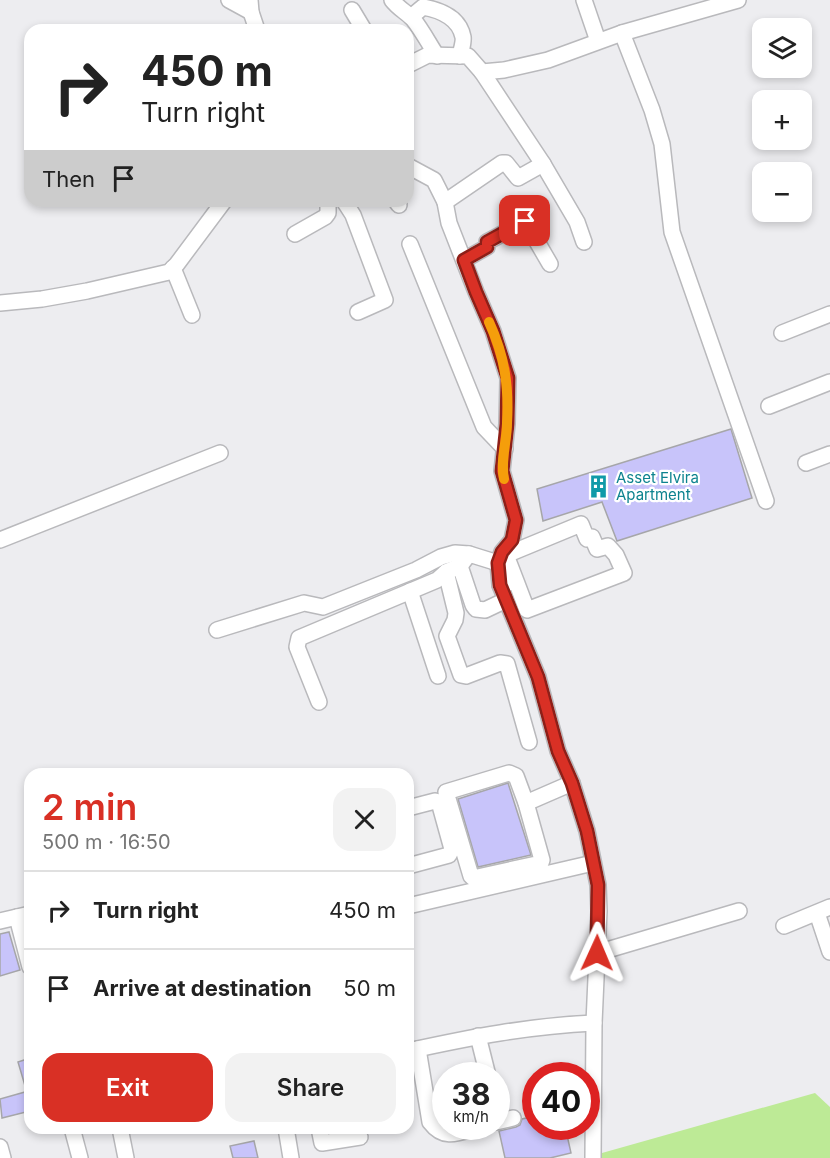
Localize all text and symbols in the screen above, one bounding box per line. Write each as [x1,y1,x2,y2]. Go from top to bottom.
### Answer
map controls [752,18,812,222]
button: layers [752,18,812,78]
text: 450 m [141,45,273,96]
icon: right [42,48,120,126]
button: + [752,90,812,150]
text: Turn right [141,96,265,129]
icon: arrive [107,162,140,195]
button: − [752,162,812,222]
text: Then [42,166,95,192]
pin [499,195,550,246]
icon: arrive [508,204,541,237]
place label: Asset Elvira Apartment [616,468,699,504]
building icon: Asset Elvira Apartment [585,473,611,499]
text: 2 min [42,785,137,829]
button: close [333,788,396,851]
text: 500 m · 16:50 [42,830,171,854]
icon: right [42,894,75,927]
text: Turn right [93,897,199,923]
text: 450 m [329,897,396,923]
position arrow [565,921,629,985]
icon: arrive [42,972,75,1005]
text: Arrive at destination [93,975,312,1001]
text: 50 m [343,975,396,1001]
button: Exit [42,1053,213,1122]
button: Share [225,1053,396,1122]
speed limit sign: 40 [522,1062,600,1140]
text: 38 [452,1076,490,1112]
text: km/h [453,1107,489,1126]

